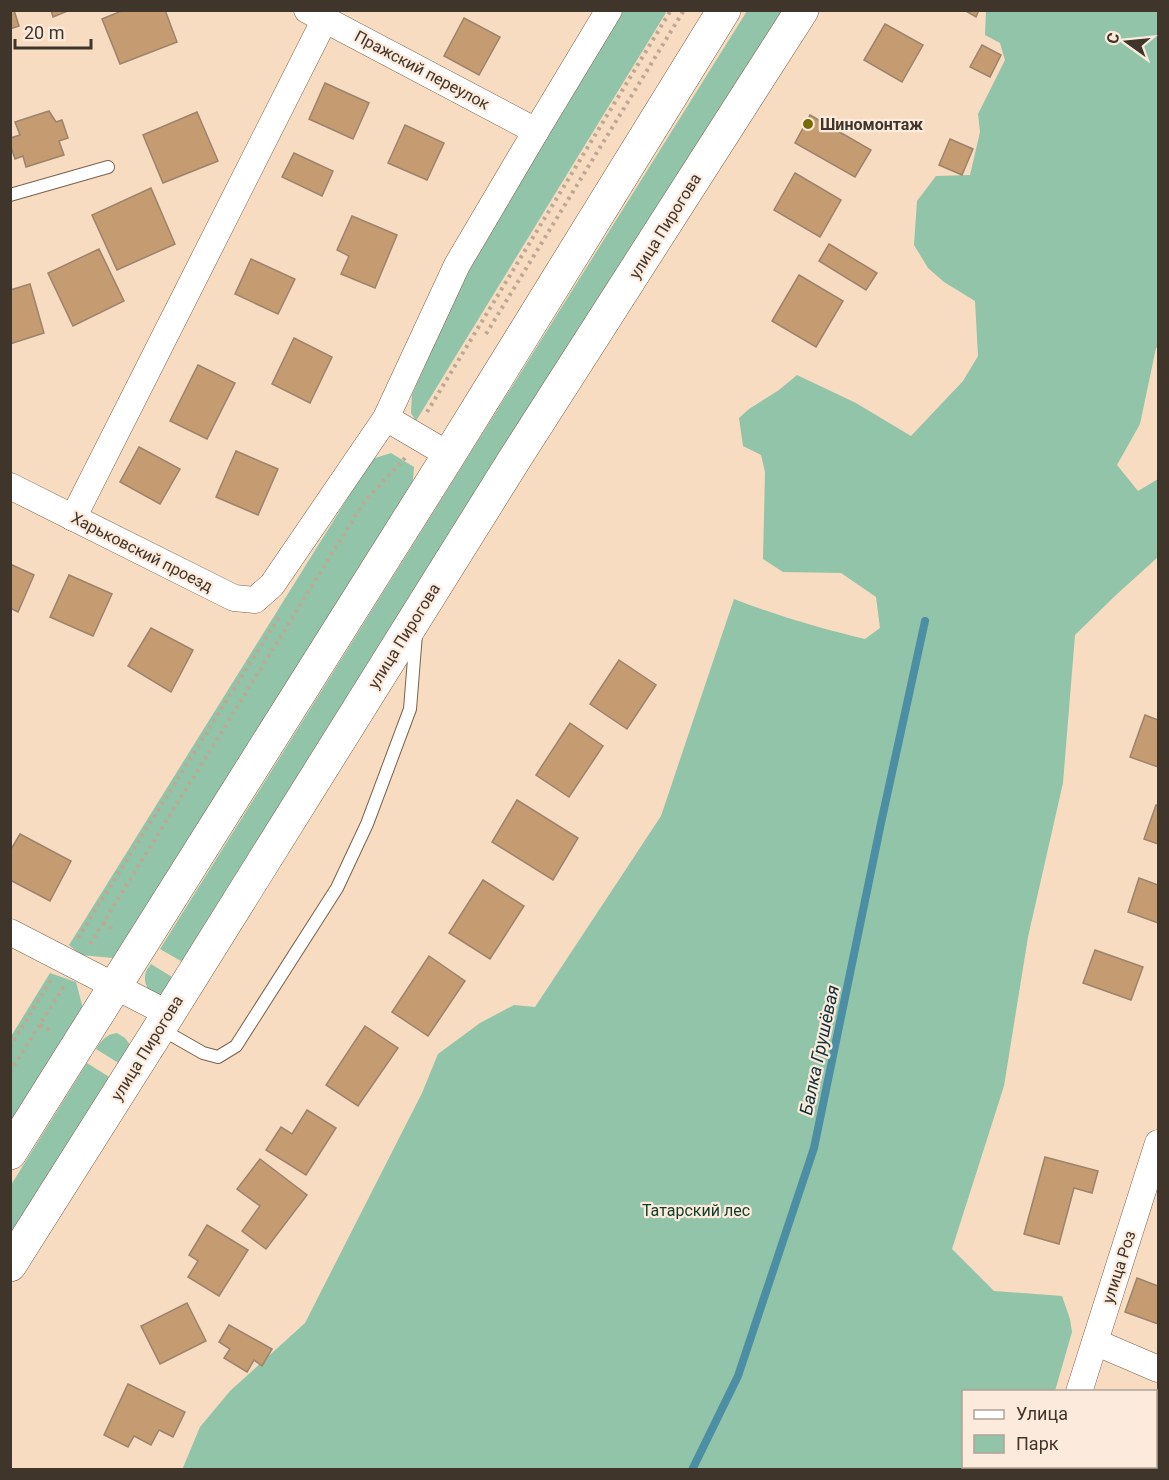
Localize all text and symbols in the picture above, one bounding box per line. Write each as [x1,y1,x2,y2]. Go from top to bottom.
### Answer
scale bar [15,12,92,50]
north arrow [1097,12,1157,72]
text: 20 m [24,22,64,43]
street label: Пражский переулок [351,26,493,114]
text: С [1102,31,1124,46]
place label: Шиномонтаж [820,115,923,134]
marker: Шиномонтаж [801,117,815,131]
street label: улица Пирогова [625,170,705,282]
street label: Харьковский проезд [68,508,216,596]
street label: улица Пирогова [364,580,444,692]
water label: Балка Грушёвая [795,983,843,1117]
street label: улица Пирогова [107,992,187,1104]
park label: Татарский лес [642,1201,750,1220]
street label: улица Роз [1098,1228,1140,1306]
legend [962,1390,1157,1468]
text: Улица [1016,1403,1068,1424]
text: Парк [1016,1433,1059,1454]

